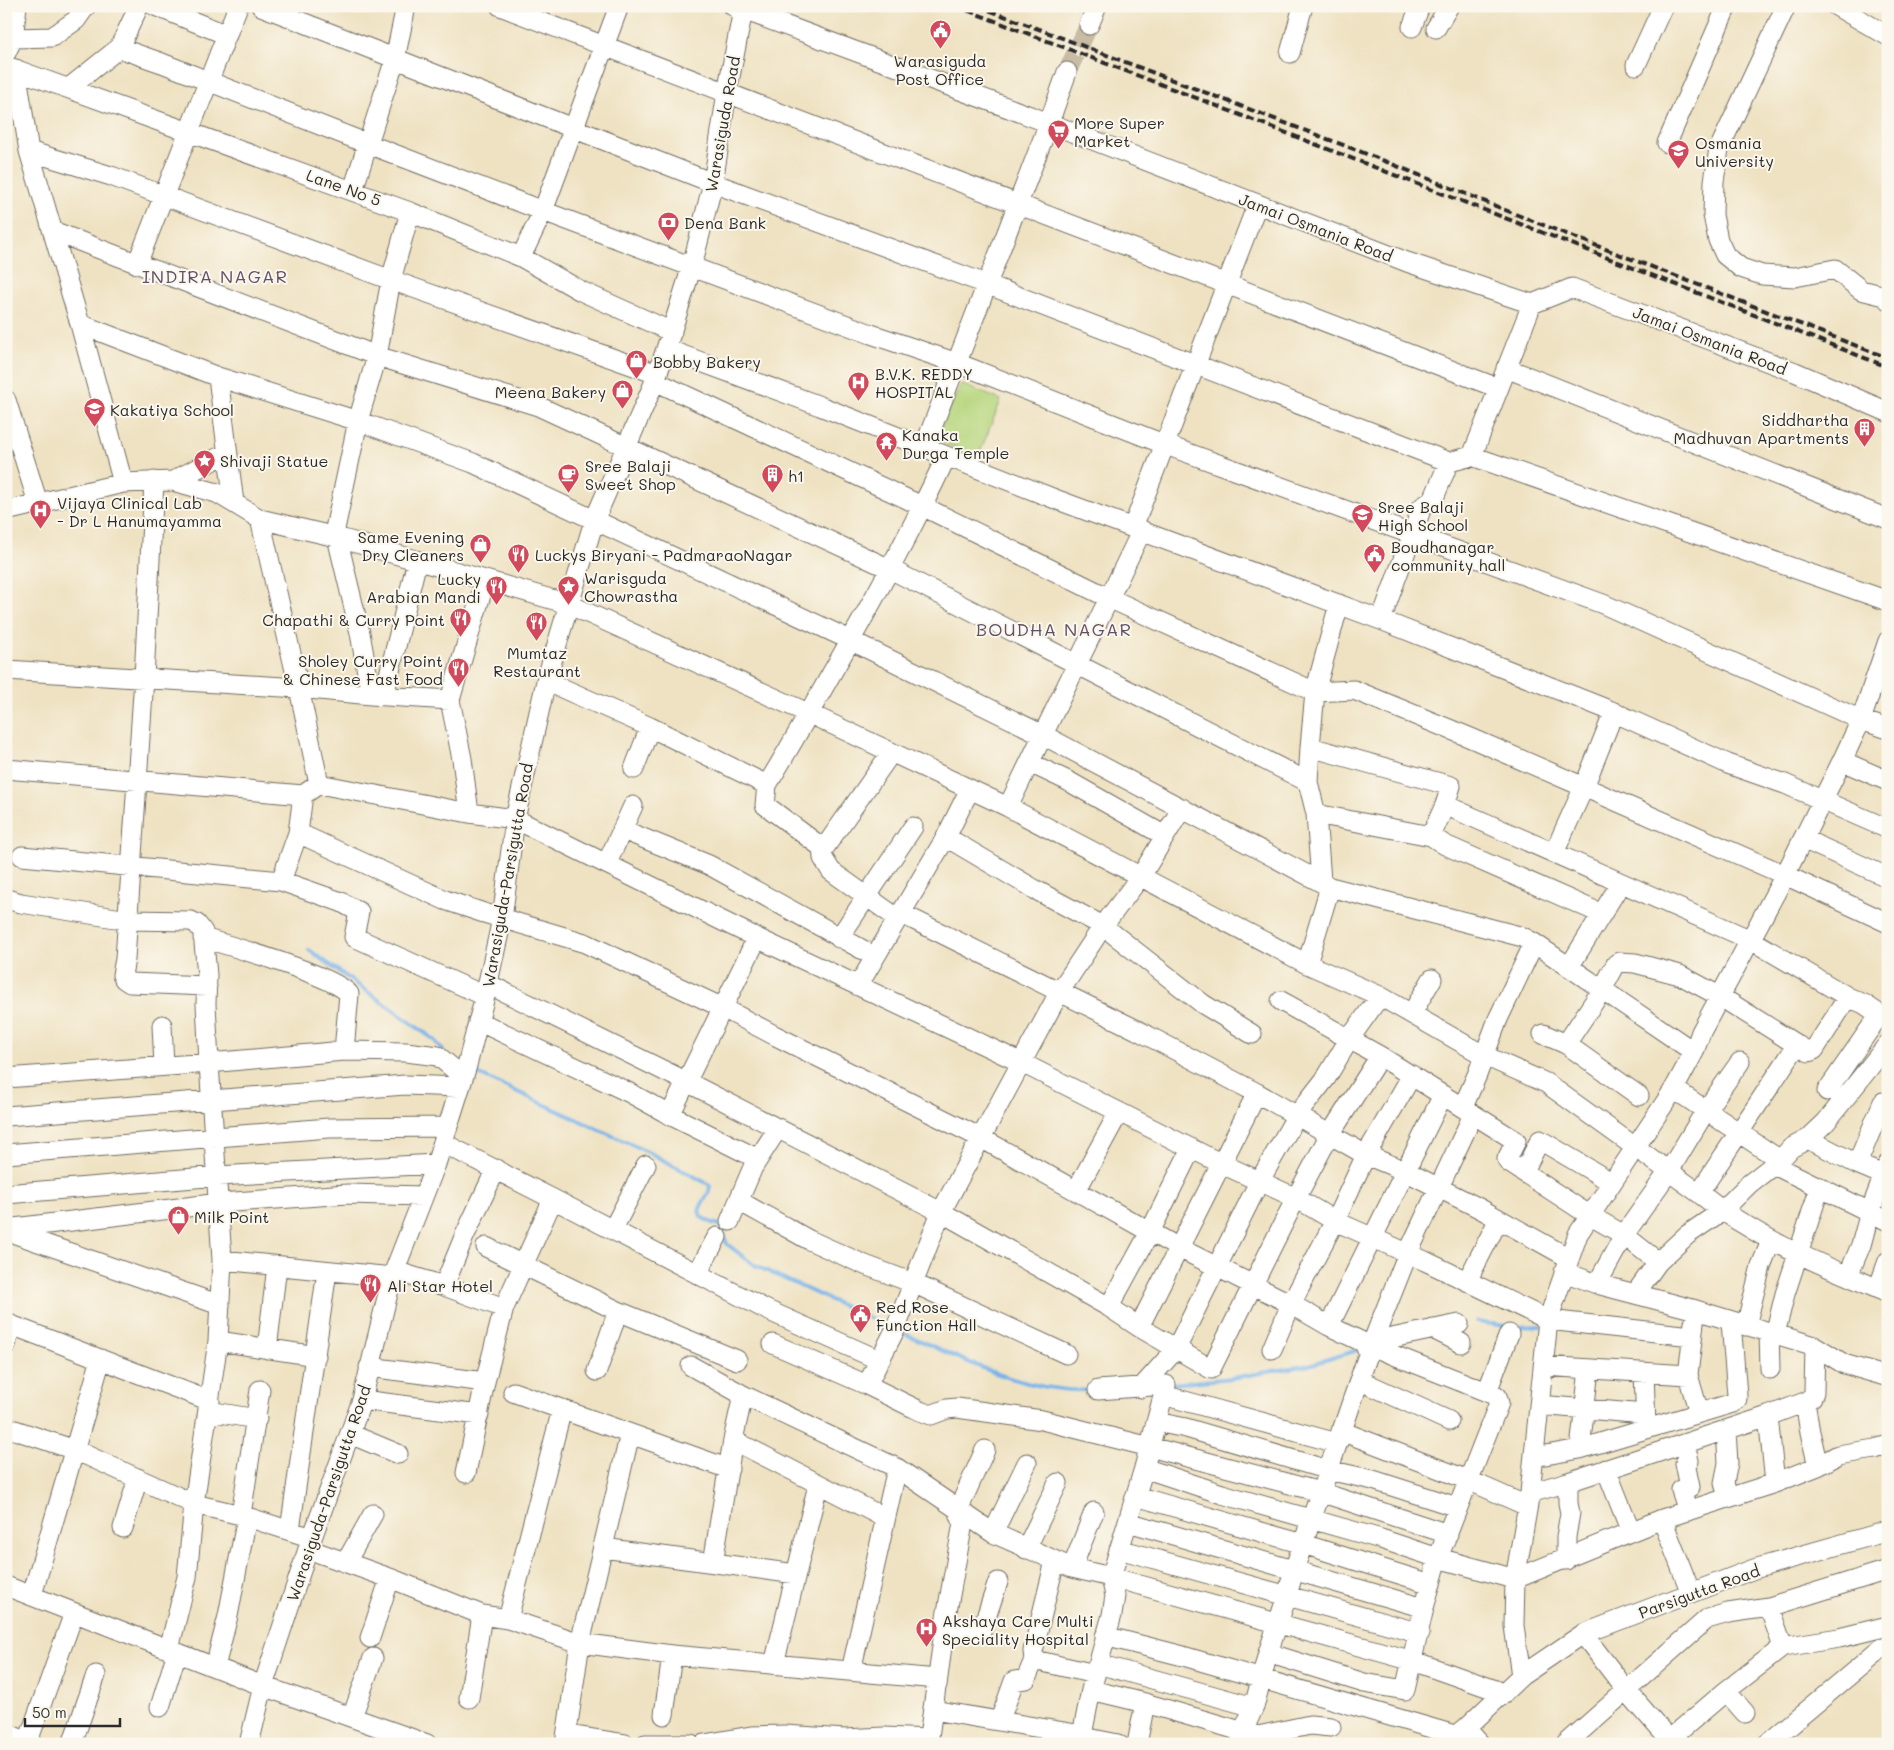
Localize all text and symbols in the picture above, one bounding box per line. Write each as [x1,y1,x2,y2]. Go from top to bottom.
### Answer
public building icon: Warasiguda Post Office [928,19,952,50]
place label: Warasiguda Post Office [894,50,986,89]
street label: Warasiguda Road [700,54,744,194]
place label: More Super Market [1074,112,1165,151]
supermarket icon: More Super Market [1046,119,1070,150]
place label: Osmania University [1695,132,1774,171]
school or university icon: Osmania University [1667,139,1691,170]
street label: Lane No 5 [304,164,384,210]
street label: Jamai Osmania Road [1236,188,1396,266]
bank icon: Dena Bank [656,210,680,241]
place label: Dena Bank [684,212,766,233]
district label: INDIRA NAGAR [142,264,288,288]
street label: Jamai Osmania Road [1630,301,1790,379]
shop icon: Bobby Bakery [625,349,649,380]
place label: Bobby Bakery [653,351,761,372]
place label: B.V.K. REDDY HOSPITAL [875,363,973,402]
hospital icon: B.V.K. REDDY HOSPITAL [847,370,871,401]
shop icon: Meena Bakery [610,379,634,410]
place label: Meena Bakery [495,381,606,402]
school or university icon: Kakatiya School [82,397,106,428]
place label: Kakatiya School [110,399,234,420]
place label: Siddhartha Madhuvan Apartments [1674,409,1849,448]
building icon: Siddhartha Madhuvan Apartments [1853,416,1877,447]
place label: Kanaka Durga Temple [902,424,1010,463]
temple icon: Kanaka Durga Temple [874,431,898,462]
place icon: Shivaji Statue [192,448,216,479]
place label: Shivaji Statue [220,450,328,471]
place label: Sree Balaji Sweet Shop [585,455,676,494]
cafe icon: Sree Balaji Sweet Shop [557,462,581,493]
building icon: h1 [760,463,784,494]
place label: h1 [788,465,804,486]
place label: Vijaya Clinical Lab - Dr L Hanumayamma [57,492,222,531]
place label: Sree Balaji High School [1378,496,1468,535]
hospital icon: Vijaya Clinical Lab - Dr L Hanumayamma [29,499,53,530]
school or university icon: Sree Balaji High School [1350,503,1374,534]
place label: Same Evening Dry Cleaners [358,526,464,565]
shop icon: Same Evening Dry Cleaners [468,533,492,564]
place label: Boudhanagar community hall [1391,536,1505,575]
restaurant icon: Luckys Biryani - PadmaraoNagar [507,542,531,573]
public building icon: Boudhanagar community hall [1363,543,1387,574]
place label: Luckys Biryani - PadmaraoNagar [535,544,792,565]
place label: Warisguda Chowrastha [584,567,678,606]
place label: Lucky Arabian Mandi [366,568,481,607]
place icon: Warisguda Chowrastha [556,574,580,605]
restaurant icon: Lucky Arabian Mandi [485,575,509,606]
restaurant icon: Chapathi & Curry Point [449,607,473,638]
place label: Chapathi & Curry Point [262,609,445,630]
restaurant icon: Mumtaz Restaurant [525,611,549,642]
district label: BOUDHA NAGAR [976,617,1132,641]
place label: Mumtaz Restaurant [493,642,581,681]
place label: Sholey Curry Point & Chinese Fast Food [283,650,443,689]
restaurant icon: Sholey Curry Point & Chinese Fast Food [447,657,471,688]
street label: Warasiguda-Parsigutta Road [477,761,537,989]
shop icon: Milk Point [166,1204,190,1235]
place label: Milk Point [194,1206,269,1227]
restaurant icon: Ali Star Hotel [359,1273,383,1304]
place label: Ali Star Hotel [387,1275,493,1296]
place label: Red Rose Function Hall [876,1296,977,1335]
public building icon: Red Rose Function Hall [848,1303,872,1334]
street label: Warasiguda-Parsigutta Road [281,1382,375,1604]
street label: Parsigutta Road [1635,1559,1763,1623]
place label: Akshaya Care Multi Speciality Hospital [942,1610,1094,1649]
hospital icon: Akshaya Care Multi Speciality Hospital [914,1617,938,1648]
scale bar [25,1695,120,1727]
text: 50 m [32,1702,67,1722]

